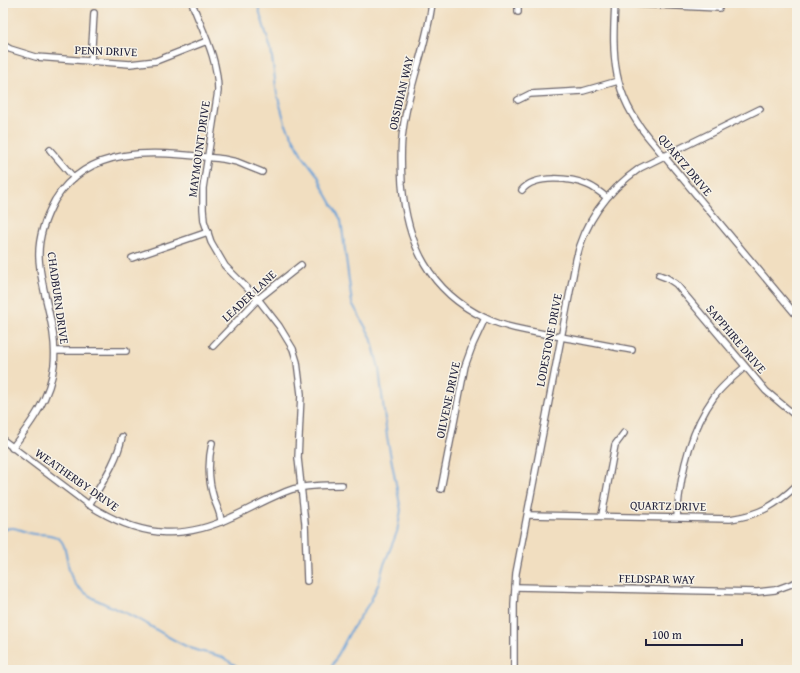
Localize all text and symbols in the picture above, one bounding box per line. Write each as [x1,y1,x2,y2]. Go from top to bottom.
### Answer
street label: PENN DRIVE [74,41,138,60]
street label: OBSIDIAN WAY [384,54,417,131]
street label: MAYMOUNT DRIVE [183,100,214,198]
street label: QUARTZ DRIVE [654,130,716,199]
street label: CHADBURN DRIVE [44,251,73,345]
street label: LEADER LANE [218,266,280,325]
street label: LODESTONE DRIVE [531,292,566,388]
street label: SAPPHIRE DRIVE [703,301,770,377]
street label: OILVENE DRIVE [431,360,464,440]
street label: WEATHERBY DRIVE [32,444,123,515]
street label: QUARTZ DRIVE [630,496,706,515]
street label: FELDSPAR WAY [619,569,695,588]
scale bar [646,621,742,647]
text: 100 m [652,626,682,643]

